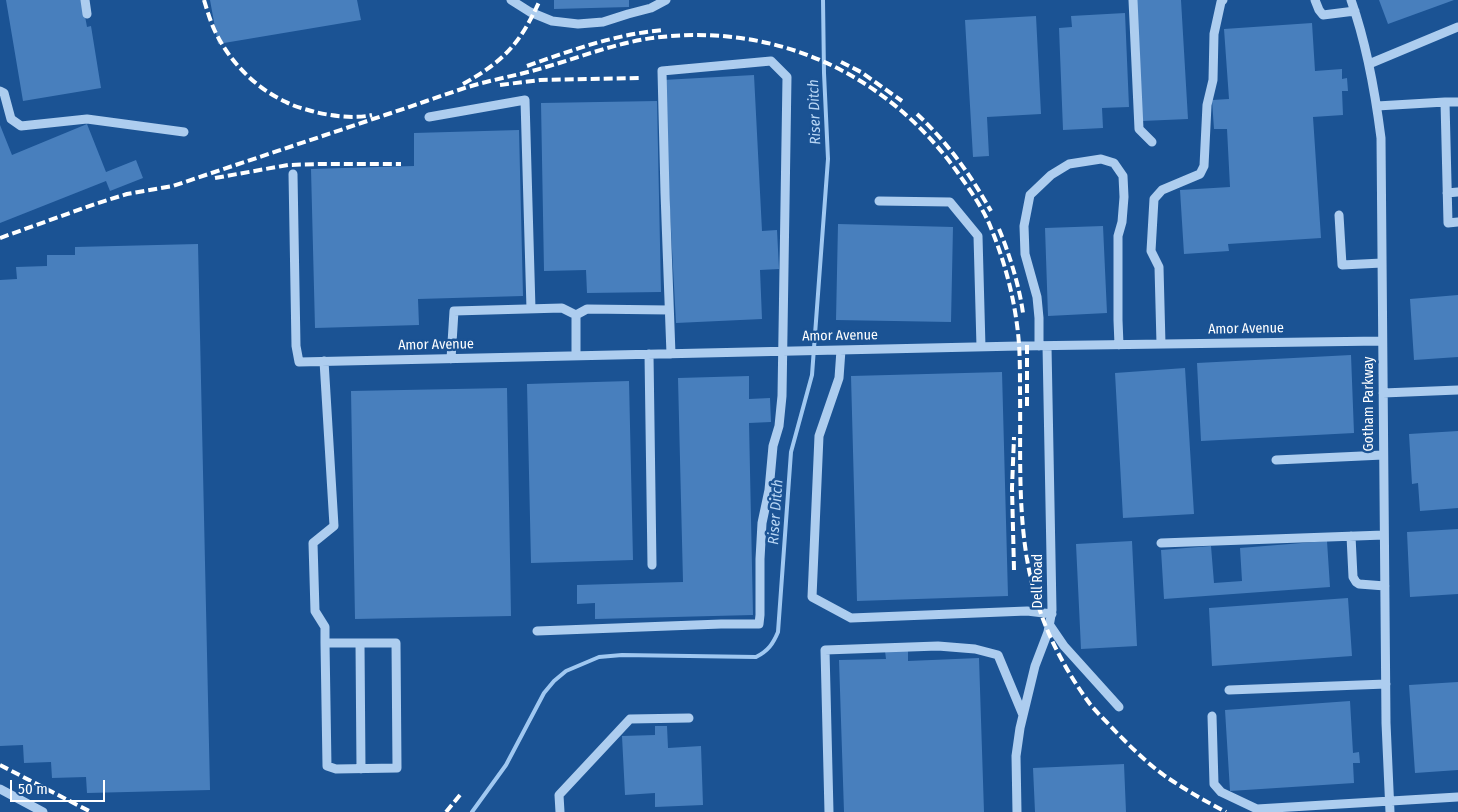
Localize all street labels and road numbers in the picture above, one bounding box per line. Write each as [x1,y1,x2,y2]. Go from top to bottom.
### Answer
street label: Amor Avenue [1208,320,1284,338]
street label: Amor Avenue [802,327,878,345]
street label: Amor Avenue [398,336,474,354]
street label: Gotham Parkway [1361,356,1377,452]
street label: Dell Road [1030,554,1046,608]

